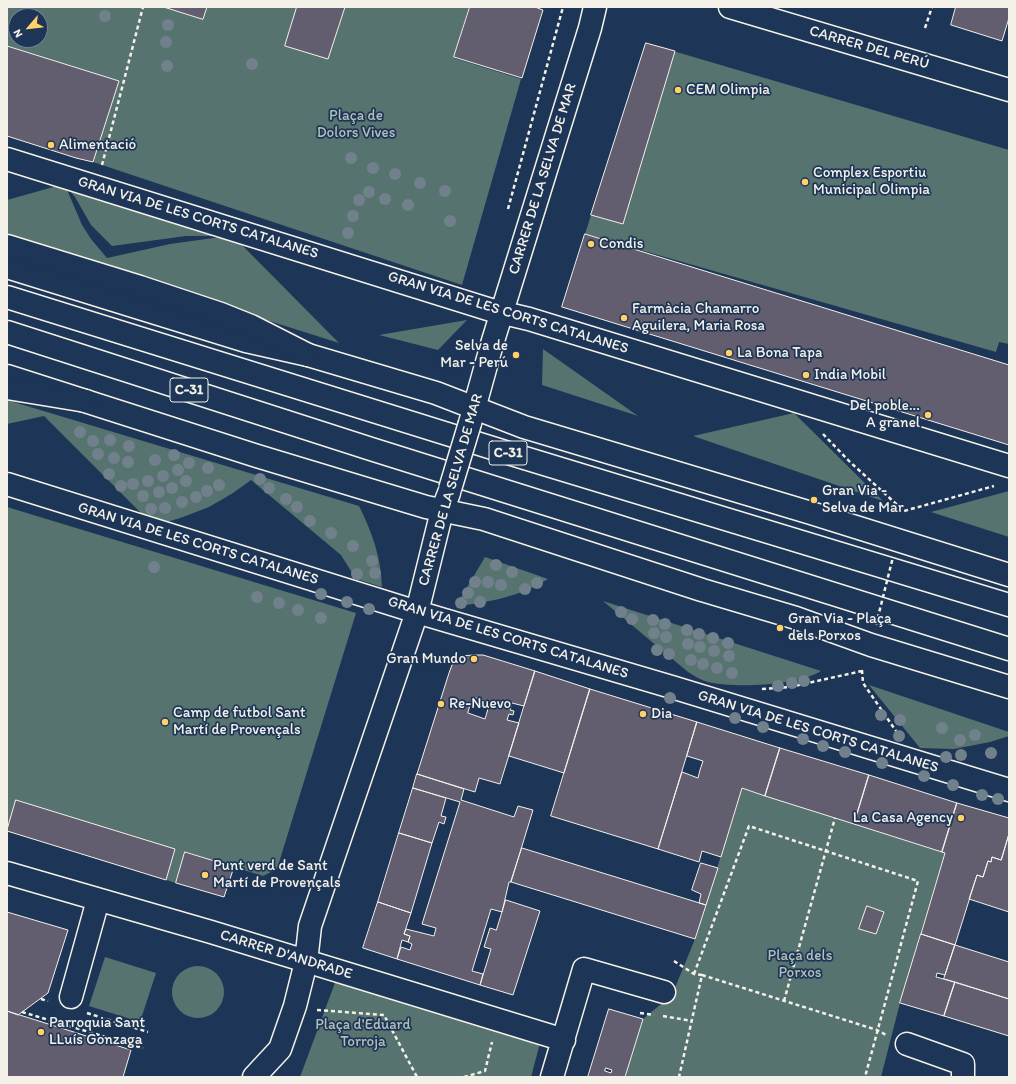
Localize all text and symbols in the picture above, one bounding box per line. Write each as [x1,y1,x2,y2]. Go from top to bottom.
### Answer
north arrow [8,8,48,48]
street label: CARRER DEL PERÚ [807,22,931,74]
text: N [10,27,25,40]
street label: CARRER DE LA SELVA DE MAR [505,81,581,277]
place label: CEM Olimpia [686,81,770,99]
marker: CEM Olimpia [673,85,683,95]
park label: Plaça de Dolors Vives [317,107,395,142]
place label: Alimentació [59,136,136,154]
marker: Alimentació [46,140,56,150]
place label: Complex Esportiu Municipal Olimpia [813,164,930,199]
street label: GRAN VIA DE LES CORTS CATALANES [75,173,321,263]
marker: Complex Esportiu Municipal Olimpia [800,177,810,187]
place label: Condis [599,235,643,253]
marker: Condis [586,239,596,249]
street label: GRAN VIA DE LES CORTS CATALANES [385,268,631,358]
place label: Farmàcia Chamarro Aguilera, Maria Rosa [632,300,765,335]
marker: Farmàcia Chamarro Aguilera, Maria Rosa [619,313,629,323]
place label: Selva de Mar - Perú [440,337,508,372]
place label: La Bona Tapa [737,344,822,362]
marker: La Bona Tapa [724,348,734,358]
marker: Selva de Mar - Perú [511,350,521,360]
place label: India Mobil [814,366,886,384]
marker: India Mobil [801,370,811,380]
road number: C-31 [170,378,208,402]
street label: CARRER DE LA SELVA DE MAR [415,392,487,588]
place label: Del poble... A granel [849,397,920,432]
marker: Del poble... A granel [923,410,933,420]
road number: C-31 [489,441,527,465]
place label: Gran Via - Selva de Mar [822,482,904,517]
marker: Gran Via - Selva de Mar [809,495,819,505]
street label: GRAN VIA DE LES CORTS CATALANES [75,499,321,589]
street label: GRAN VIA DE LES CORTS CATALANES [385,593,631,683]
place label: Gran Via - Plaça dels Porxos [788,610,891,645]
marker: Gran Via - Plaça dels Porxos [775,623,785,633]
place label: Gran Mundo [386,650,466,668]
marker: Gran Mundo [469,654,479,664]
street label: GRAN VIA DE LES CORTS CATALANES [695,687,941,777]
place label: Re-Nuevo [449,695,511,713]
marker: Re-Nuevo [436,699,446,709]
place label: Camp de futbol Sant Martí de Provençals [173,704,306,739]
place label: Dia [651,705,672,723]
marker: Dia [638,709,648,719]
marker: Camp de futbol Sant Martí de Provençals [160,717,170,727]
place label: La Casa Agency [853,809,953,827]
marker: La Casa Agency [956,813,966,823]
place label: Punt verd de Sant Martí de Provençals [213,857,341,892]
marker: Punt verd de Sant Martí de Provençals [200,870,210,880]
street label: CARRER D'ANDRADE [218,926,354,984]
park label: Plaça dels Porxos [768,947,832,982]
place label: Parroquia Sant LLuís Gonzaga [49,1014,145,1049]
park label: Plaça d'Eduard Torroja [315,1016,411,1051]
marker: Parroquia Sant LLuís Gonzaga [36,1027,46,1037]

